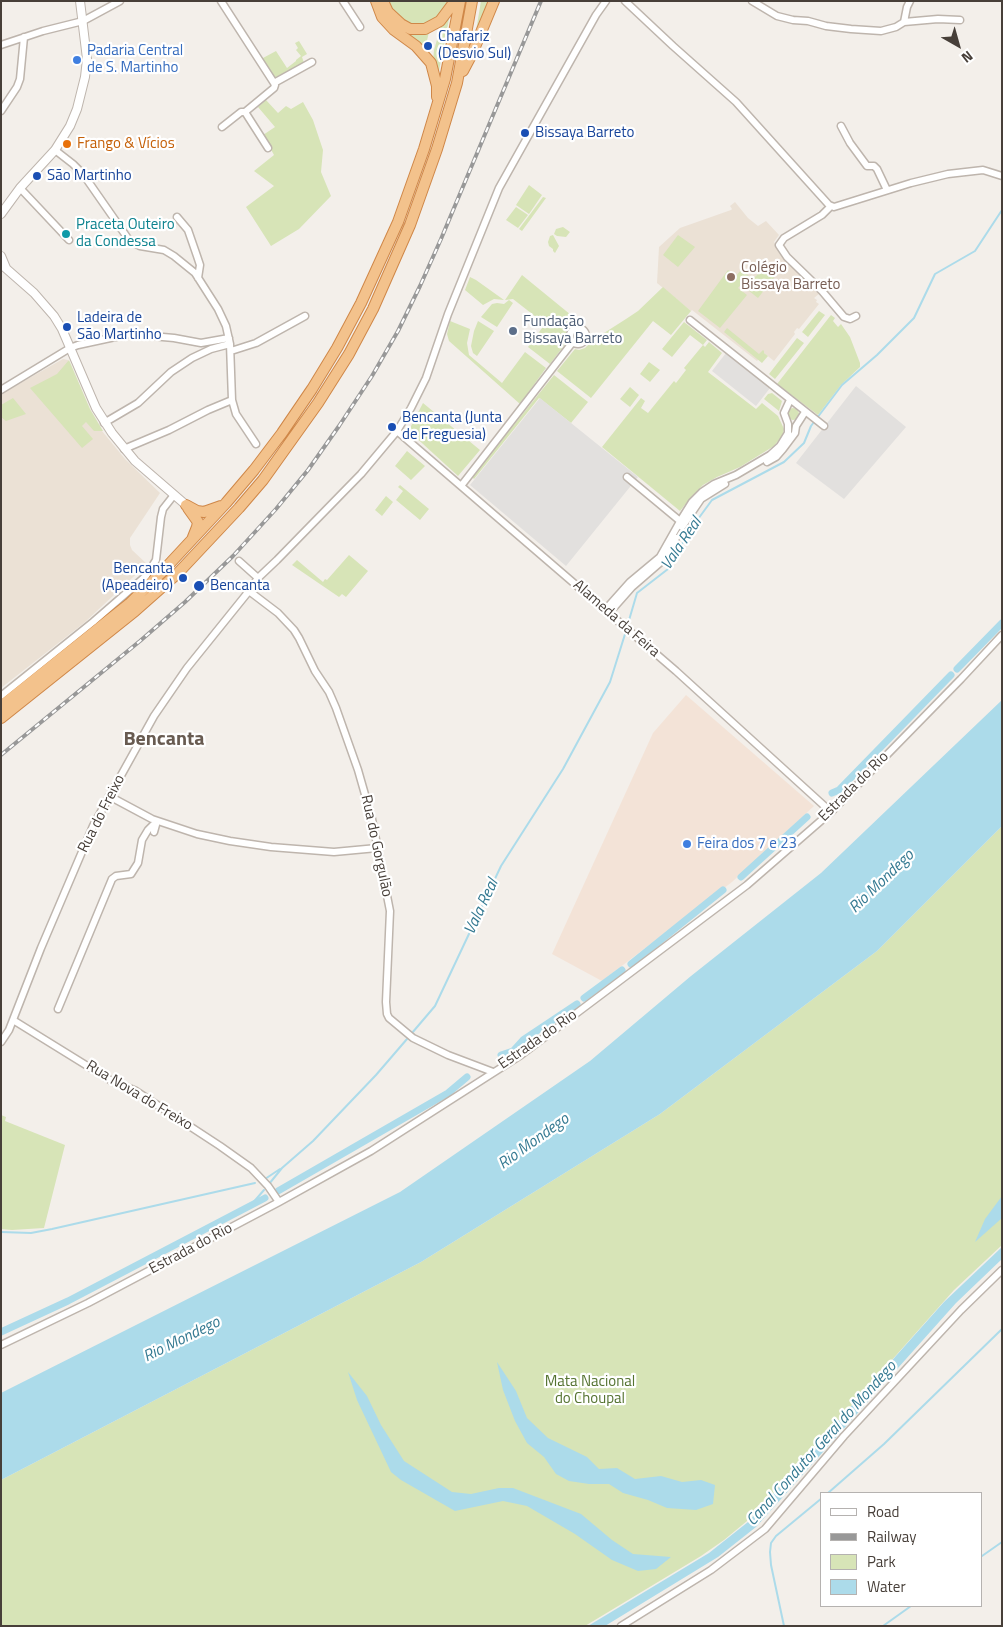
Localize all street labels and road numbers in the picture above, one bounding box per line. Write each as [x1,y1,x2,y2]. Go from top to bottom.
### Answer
street label: Alameda da Feira [569,577,663,661]
street label: Estrada do Rio [815,748,893,826]
street label: Rua do Freixo [75,772,129,856]
street label: Rua do Gorgulão [356,793,396,899]
street label: Estrada do Rio [495,1006,581,1074]
street label: Rua Nova do Freixo [83,1057,195,1135]
street label: Estrada do Rio [146,1220,236,1278]

